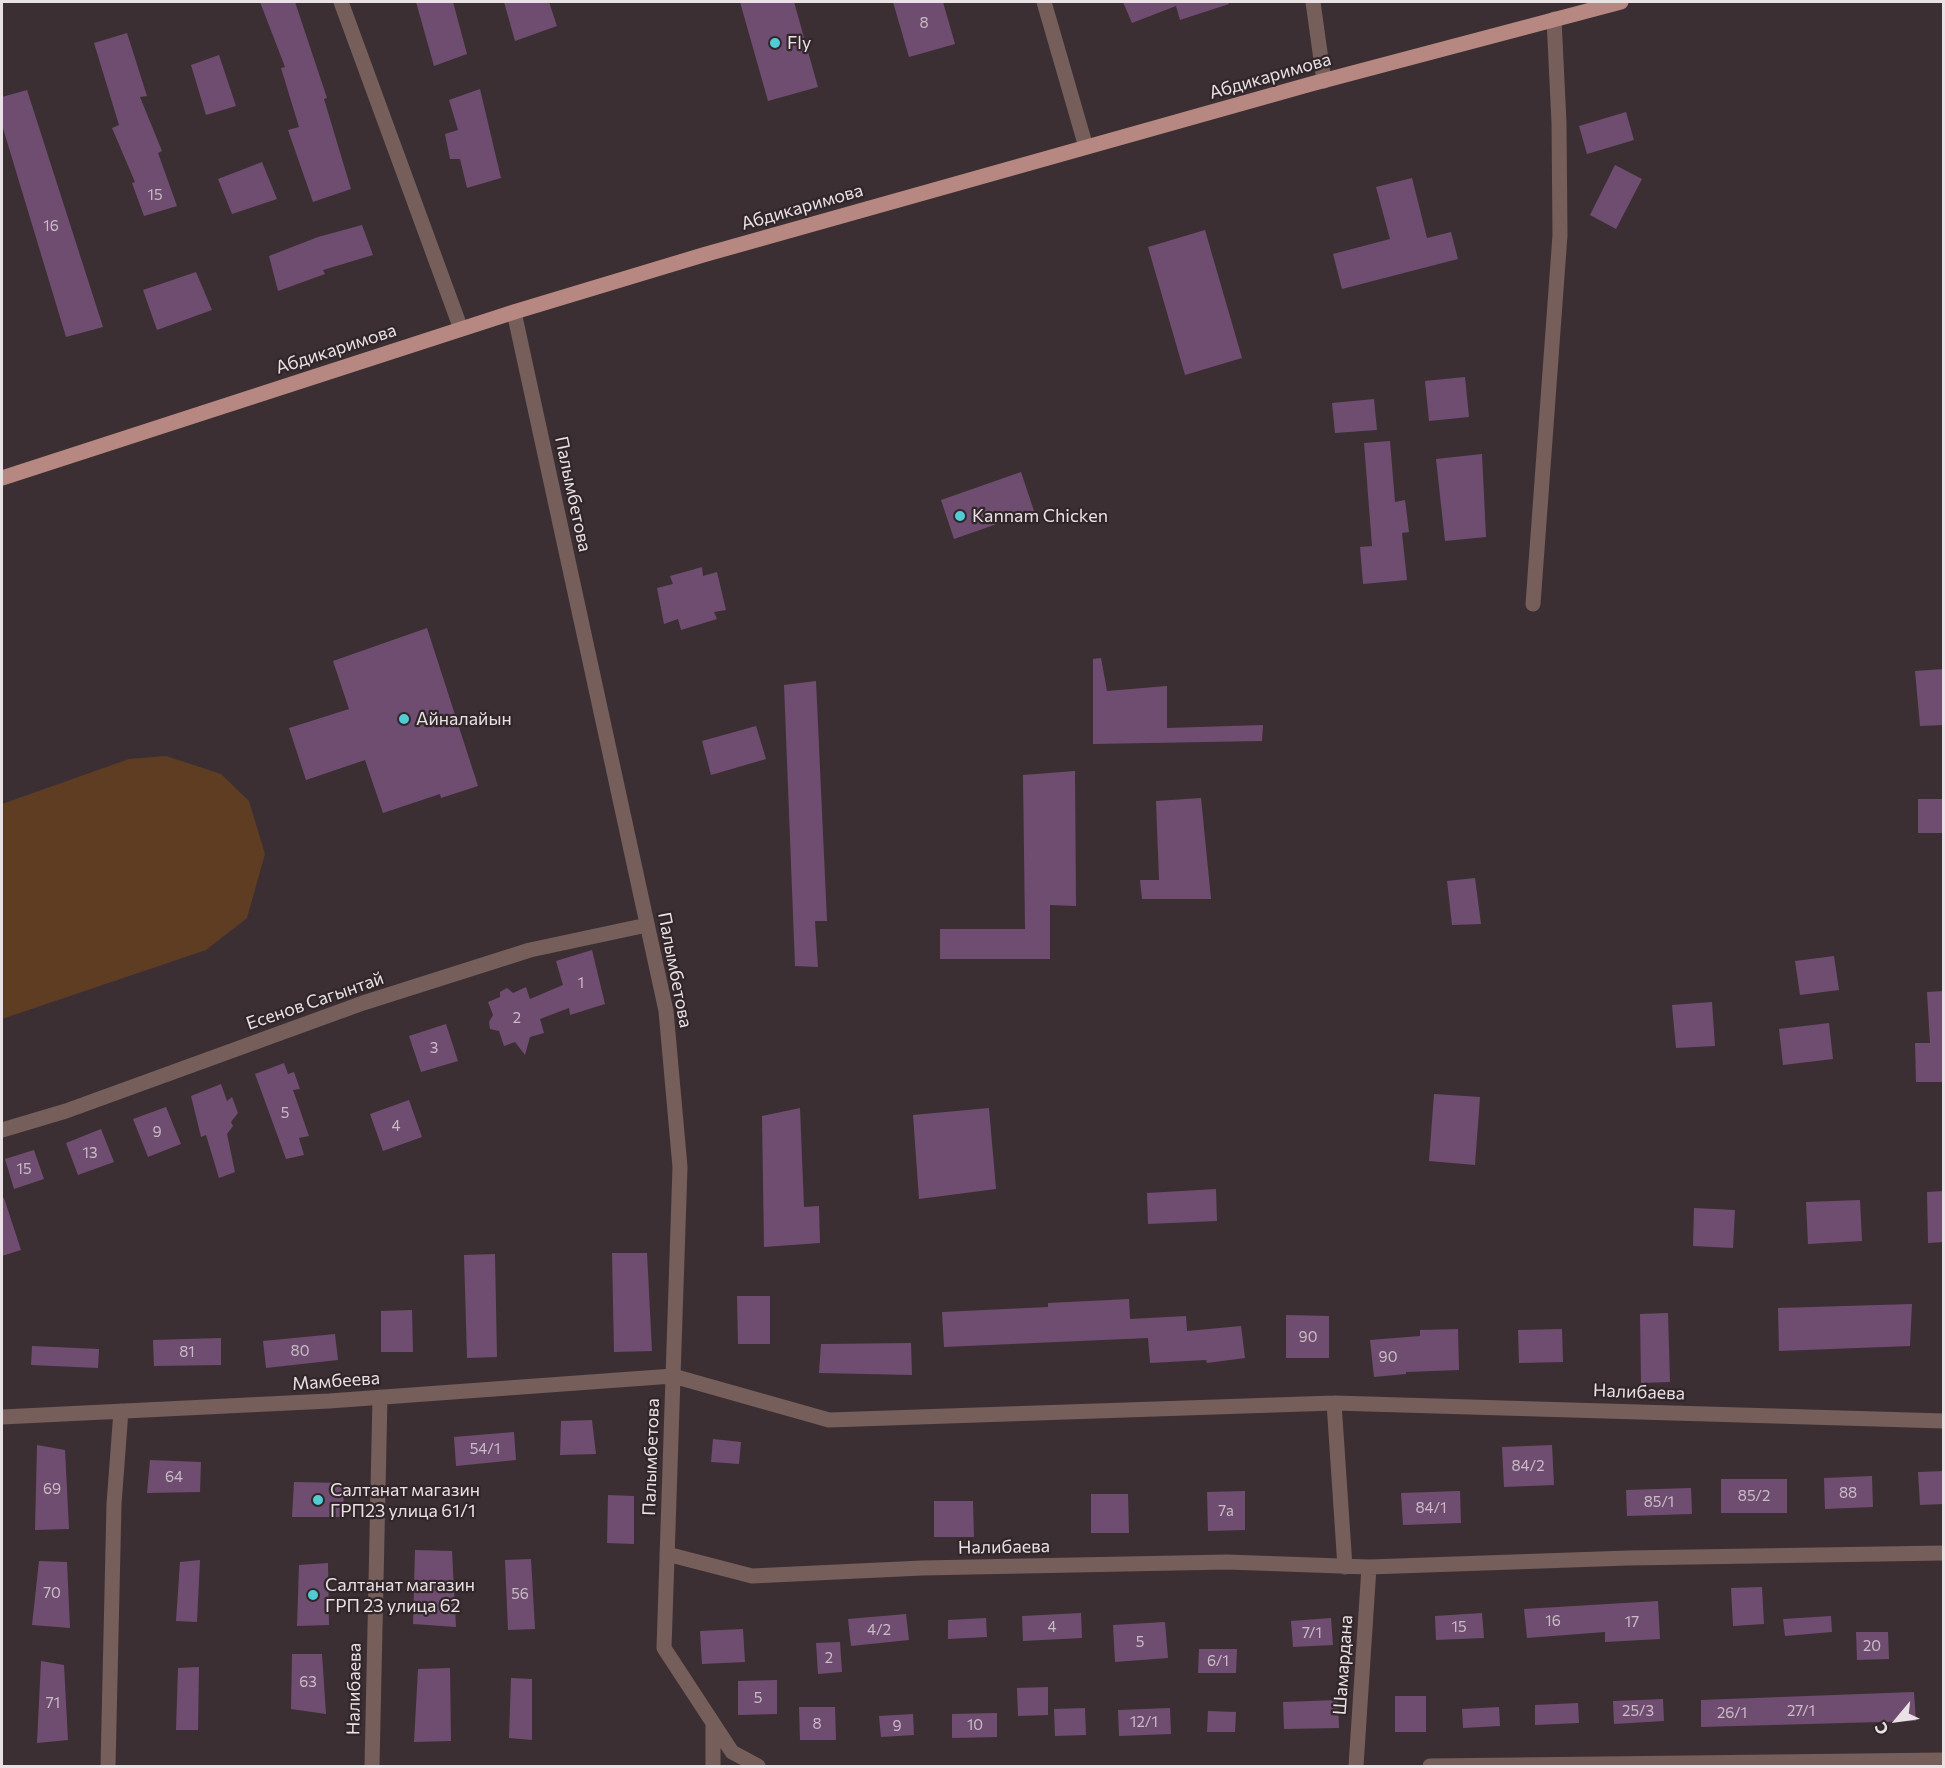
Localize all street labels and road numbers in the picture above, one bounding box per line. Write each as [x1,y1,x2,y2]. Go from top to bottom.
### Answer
street label: Абдикаримова [1207,48,1333,104]
street label: Абдикаримова [739,179,865,235]
street label: Абдикаримова [273,319,399,379]
street label: Палымбетова [550,434,596,554]
street label: Палымбетова [653,910,697,1030]
street label: Есенов Сагынтай [243,967,387,1035]
street label: Мамбеева [291,1367,381,1395]
street label: Налибаева [1593,1380,1685,1404]
street label: Палымбетова [638,1398,664,1516]
street label: Налибаева [958,1535,1050,1559]
street label: Шамардана [1329,1614,1357,1716]
street label: Налибаева [342,1643,366,1735]

